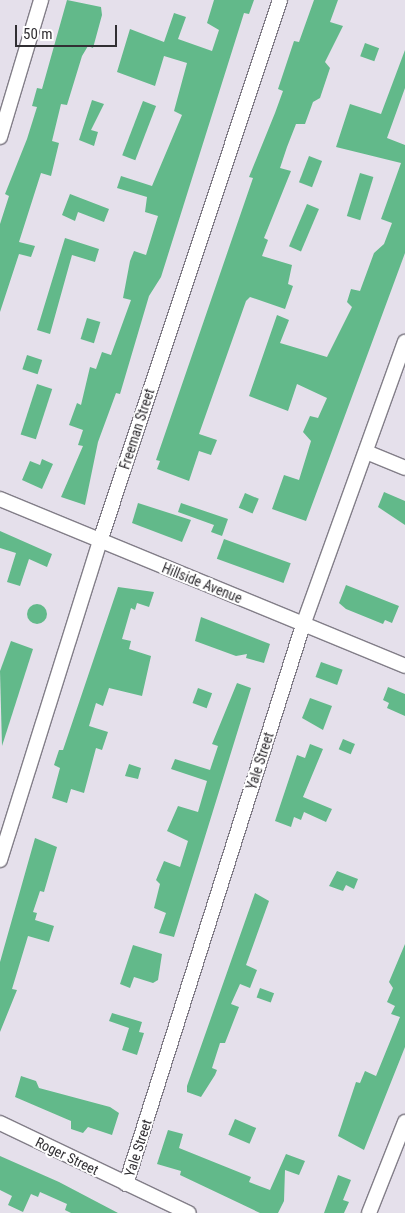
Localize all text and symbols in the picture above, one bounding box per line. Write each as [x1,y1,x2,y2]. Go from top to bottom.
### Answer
scale bar [18,15,120,47]
text: 50 m [23,25,53,43]
street label: Freeman Street [116,387,158,471]
street label: Hillside Avenue [159,559,245,607]
street label: Yale Street [243,730,277,792]
street label: Yale Street [121,1117,155,1179]
street label: Roger Street [33,1133,101,1179]

